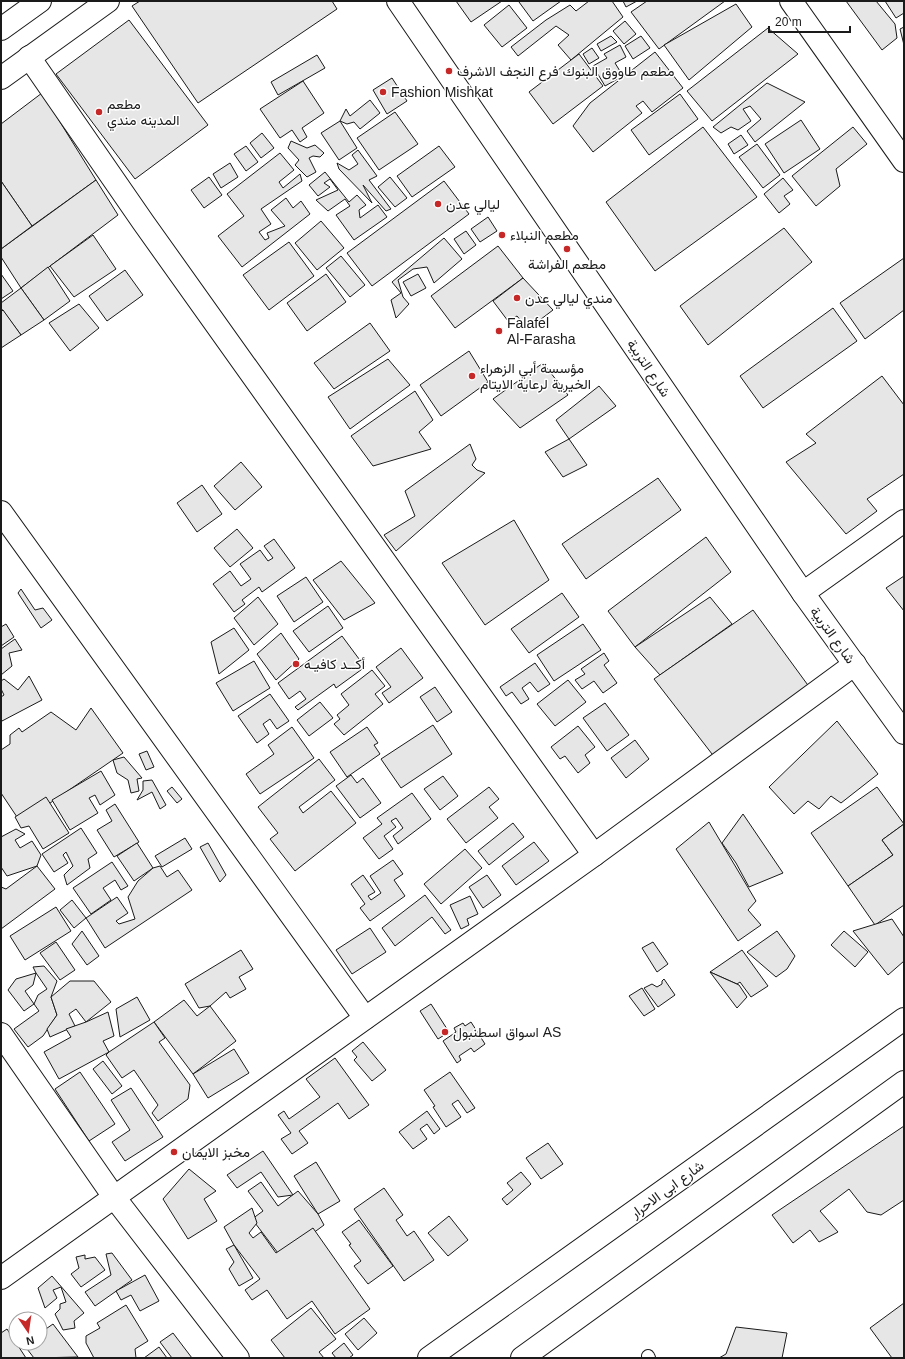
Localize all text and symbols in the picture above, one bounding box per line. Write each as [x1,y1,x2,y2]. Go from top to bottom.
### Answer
scale bar [769,8,850,34]
text: 20 m [775,15,802,29]
place label: مطعم طاووق البنوك فرع النجف الاشرف [457,63,674,82]
marker: مطعم طاووق البنوك فرع النجف الاشرف [444,66,454,76]
place label: Fashion Mishkat [391,84,493,100]
marker: Fashion Mishkat [378,87,388,97]
place label: مطعم المدينه مندي [107,96,179,132]
marker: مطعم المدينه مندي [94,107,104,117]
place label: ليالي عدن [446,196,500,216]
marker: ليالي عدن [433,199,443,209]
place label: مطعم النبلاء [510,227,579,244]
marker: مطعم النبلاء [497,230,507,240]
marker: مطعم الفراشة [562,244,572,254]
place label: مطعم الفراشة [528,256,606,273]
place label: مندي ليالي عدن [525,290,612,310]
marker: مندي ليالي عدن [512,293,522,303]
place label: Falafel Al-Farasha [507,315,576,347]
marker: Falafel Al-Farasha [494,326,504,336]
street label: شارع التربية [621,336,674,401]
place label: مؤسسة أبي الزهراء الخيرية لرعاية الايتام [480,360,591,393]
marker: مؤسسة أبي الزهراء الخيرية لرعاية الايتام [467,371,477,381]
street label: شارع التربية [805,604,859,668]
place label: أكــد كافيـه [304,656,365,672]
marker: أكــد كافيـه [291,659,301,669]
place label: اسواق اسطنبول AS [453,1024,561,1042]
marker: اسواق اسطنبول AS [440,1027,450,1037]
place label: مخبز الايمان [182,1144,250,1161]
marker: مخبز الايمان [169,1147,179,1157]
street label: شارع ابی الاحرار [626,1157,709,1224]
north arrow [8,1311,48,1351]
text: N [25,1334,35,1347]

